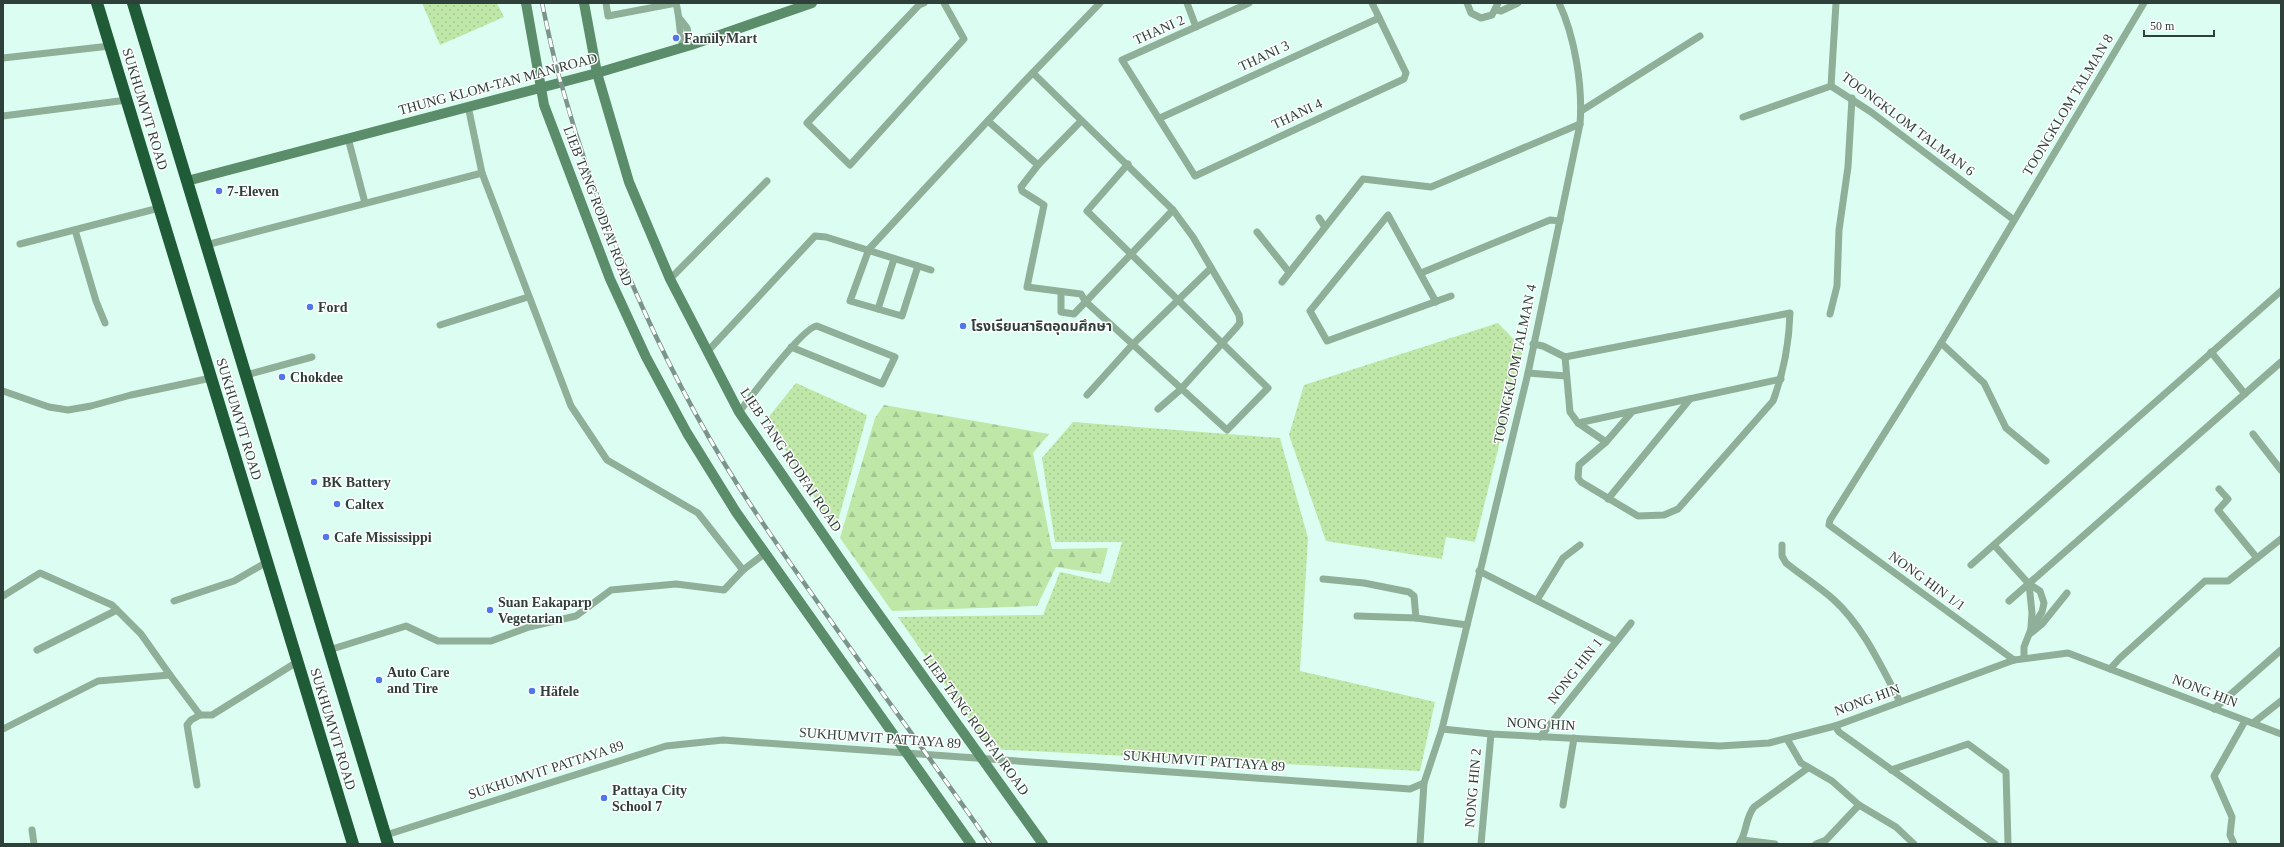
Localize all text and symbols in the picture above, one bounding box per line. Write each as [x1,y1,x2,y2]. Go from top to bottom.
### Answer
street label: THANI 2 [1131,12,1187,48]
scale bar [2144,12,2214,38]
text: 50 m [2150,19,2175,33]
place label: FamilyMart [684,31,757,46]
street label: TOONGKLOM TALMAN 8 [2020,31,2116,179]
marker: FamilyMart [671,33,681,43]
street label: THANI 3 [1236,38,1292,74]
street label: SUKHUMVIT ROAD [119,46,171,172]
street label: THUNG KLOM-TAN MAN ROAD [397,50,599,118]
street label: TOONGKLOM TALMAN 6 [1839,69,1977,179]
street label: THANI 4 [1269,96,1325,132]
street label: LIEB TANG RODFAI ROAD [561,124,635,288]
place label: 7-Eleven [227,184,279,199]
marker: 7-Eleven [214,186,224,196]
street label: TOONGKLOM TALMAN 4 [1491,283,1539,445]
place label: Ford [318,300,348,315]
marker: Ford [305,302,315,312]
place label: โรงเรียนสาธิตอุดมศึกษา [971,318,1112,335]
marker: โรงเรียนสาธิตอุดมศึกษา [958,321,968,331]
street label: SUKHUMVIT ROAD [213,356,265,482]
place label: Chokdee [290,370,343,385]
marker: Chokdee [277,372,287,382]
street label: LIEB TANG RODFAI ROAD [737,385,845,535]
place label: BK Battery [322,475,391,490]
marker: BK Battery [309,477,319,487]
place label: Caltex [345,497,384,512]
marker: Caltex [332,499,342,509]
place label: Cafe Mississippi [334,530,432,545]
marker: Cafe Mississippi [321,532,331,542]
street label: NONG HIN 1/1 [1886,548,1968,614]
place label: Suan Eakaparp Vegetarian [498,595,592,626]
marker: Suan Eakaparp Vegetarian [485,605,495,615]
street label: NONG HIN 1 [1545,635,1605,707]
street label: LIEB TANG RODFAI ROAD [920,652,1032,798]
place label: Auto Care and Tire [387,665,449,696]
street label: SUKHUMVIT ROAD [307,666,359,792]
street label: NONG HIN [2170,672,2240,710]
marker: Auto Care and Tire [374,675,384,685]
street label: NONG HIN [1832,681,1902,719]
place label: Häfele [540,684,579,699]
marker: Häfele [527,686,537,696]
street label: NONG HIN [1506,715,1576,733]
street label: SUKHUMVIT PATTAYA 89 [798,725,962,751]
street label: SUKHUMVIT PATTAYA 89 [466,738,626,802]
street label: SUKHUMVIT PATTAYA 89 [1122,748,1286,774]
street label: NONG HIN 2 [1462,748,1484,828]
place label: Pattaya City School 7 [612,783,687,814]
marker: Pattaya City School 7 [599,793,609,803]

